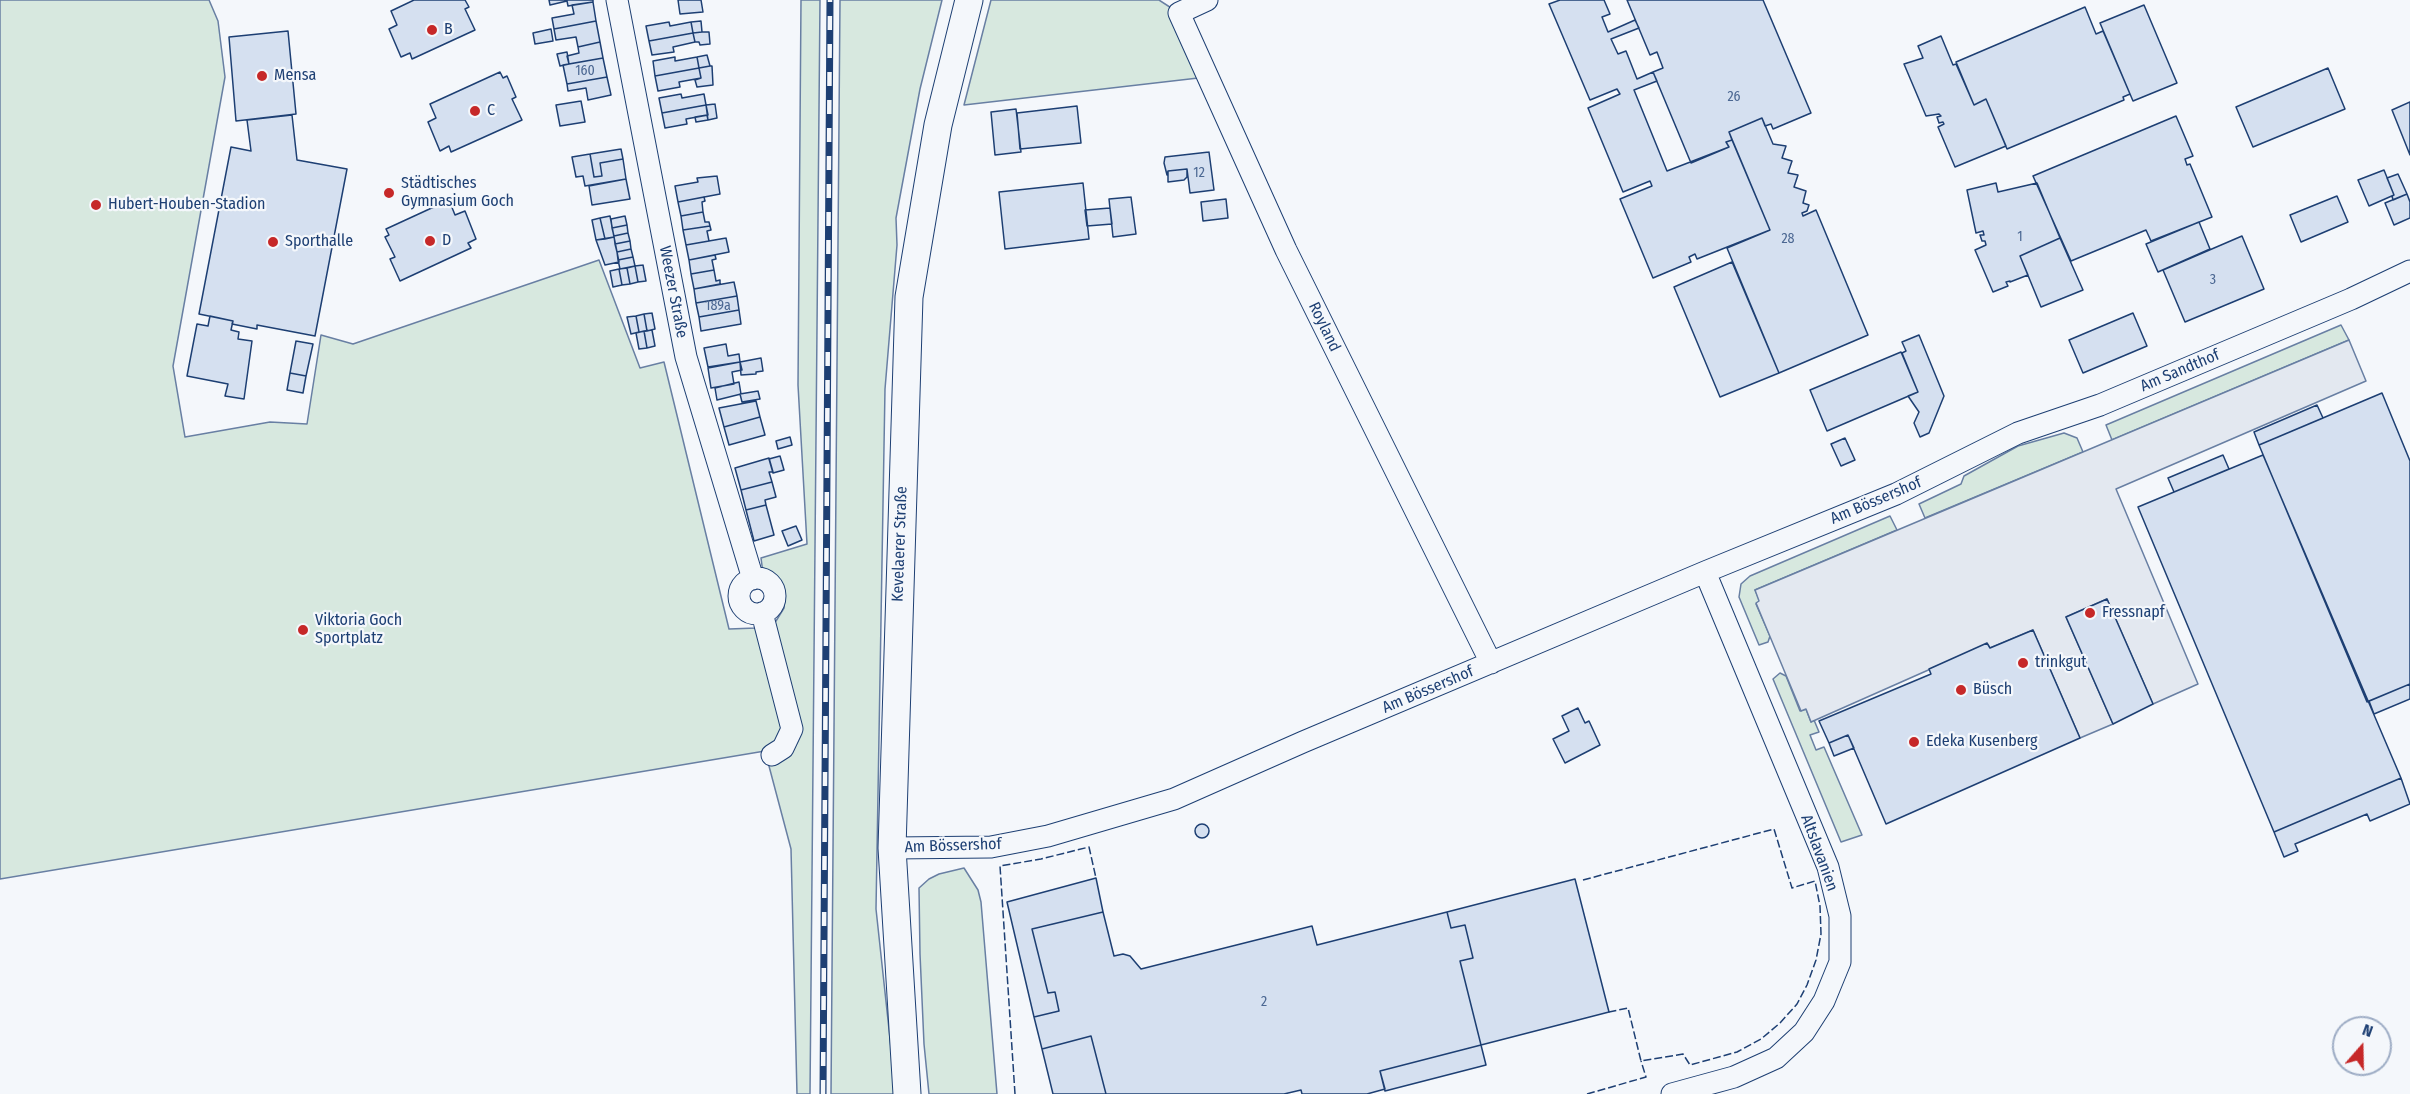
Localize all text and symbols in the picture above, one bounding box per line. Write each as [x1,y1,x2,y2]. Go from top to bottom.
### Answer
place label: B [444,20,453,40]
marker: B [425,23,439,37]
house number: 160 [575,63,595,79]
place label: Mensa [274,66,316,86]
marker: Mensa [255,69,269,83]
house number: 26 [1727,89,1741,105]
place label: C [487,101,495,121]
marker: C [468,104,482,118]
house number: 12 [1193,165,1205,181]
place label: Städtisches Gymnasium Goch [401,174,514,212]
marker: Städtisches Gymnasium Goch [382,186,396,200]
place label: Hubert-Houben-Stadion [108,195,266,215]
marker: Hubert-Houben-Stadion [89,198,103,212]
house number: 1 [2017,229,2023,245]
place label: D [442,231,451,251]
house number: 28 [1781,231,1795,247]
place label: Sporthalle [285,232,353,252]
marker: D [423,234,437,248]
marker: Sporthalle [266,235,280,249]
street label: Weezer Straße [655,244,691,340]
house number: 3 [2210,272,2216,288]
house number: 189a [705,298,731,314]
street label: Royland [1304,299,1344,355]
street label: Am Sandthof [2137,346,2223,396]
street label: Am Bössershof [1828,473,1924,529]
street label: Kevelaerer Straße [888,486,912,602]
place label: Fressnapf [2102,603,2165,623]
marker: Fressnapf [2083,606,2097,620]
place label: Viktoria Goch Sportplatz [315,611,402,649]
marker: Viktoria Goch Sportplatz [296,623,310,637]
place label: trinkgut [2035,653,2087,673]
marker: trinkgut [2016,656,2030,670]
street label: Am Bössershof [1380,662,1476,718]
place label: Büsch [1973,680,2012,700]
marker: Büsch [1954,683,1968,697]
place label: Edeka Kusenberg [1926,732,2038,752]
marker: Edeka Kusenberg [1907,735,1921,749]
street label: Altslavanien [1796,812,1842,894]
street label: Am Bössershof [904,835,1002,857]
house number: 2 [1261,994,1267,1010]
north arrow [2332,1016,2392,1076]
text: N [2360,1020,2375,1041]

